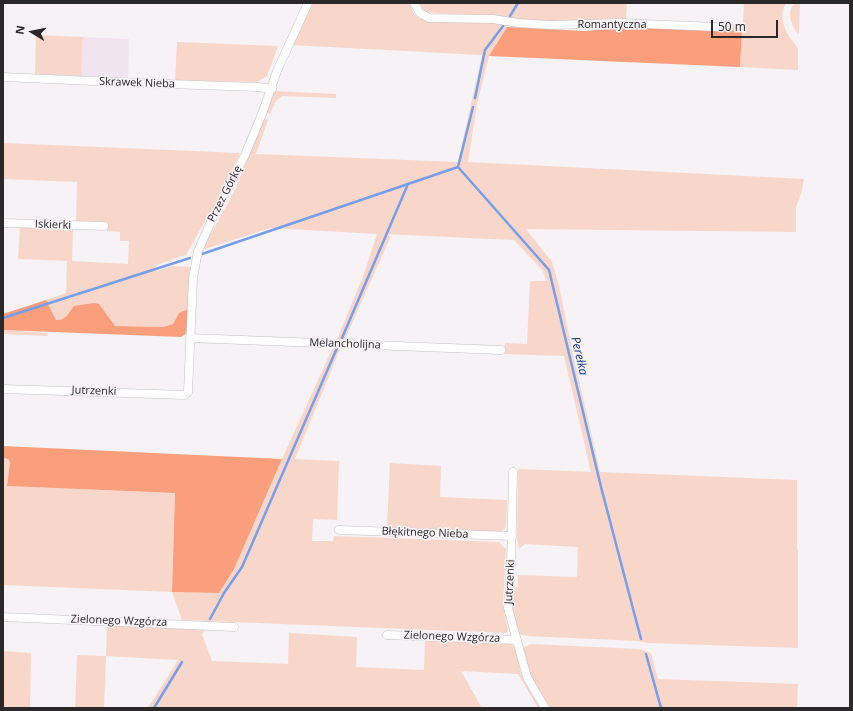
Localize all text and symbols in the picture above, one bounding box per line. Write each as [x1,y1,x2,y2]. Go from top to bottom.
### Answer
north arrow [12,12,52,52]
scale bar [713,12,780,38]
street label: Romantyczna [577,18,647,32]
text: 50 m [718,18,746,35]
text: N [12,24,28,36]
street label: Skrawek Nieba [99,75,175,91]
street label: Przez Górkę [205,164,245,224]
street label: Iskierki [35,218,71,232]
water label: Perełka [568,335,590,377]
street label: Melancholijna [309,336,381,352]
street label: Jutrzenki [71,384,117,398]
street label: Błękitnego Nieba [381,525,469,541]
street label: Jutrzenki [502,559,518,605]
street label: Zielonego Wzgórza [70,613,168,629]
street label: Zielonego Wzgórza [403,629,501,645]

